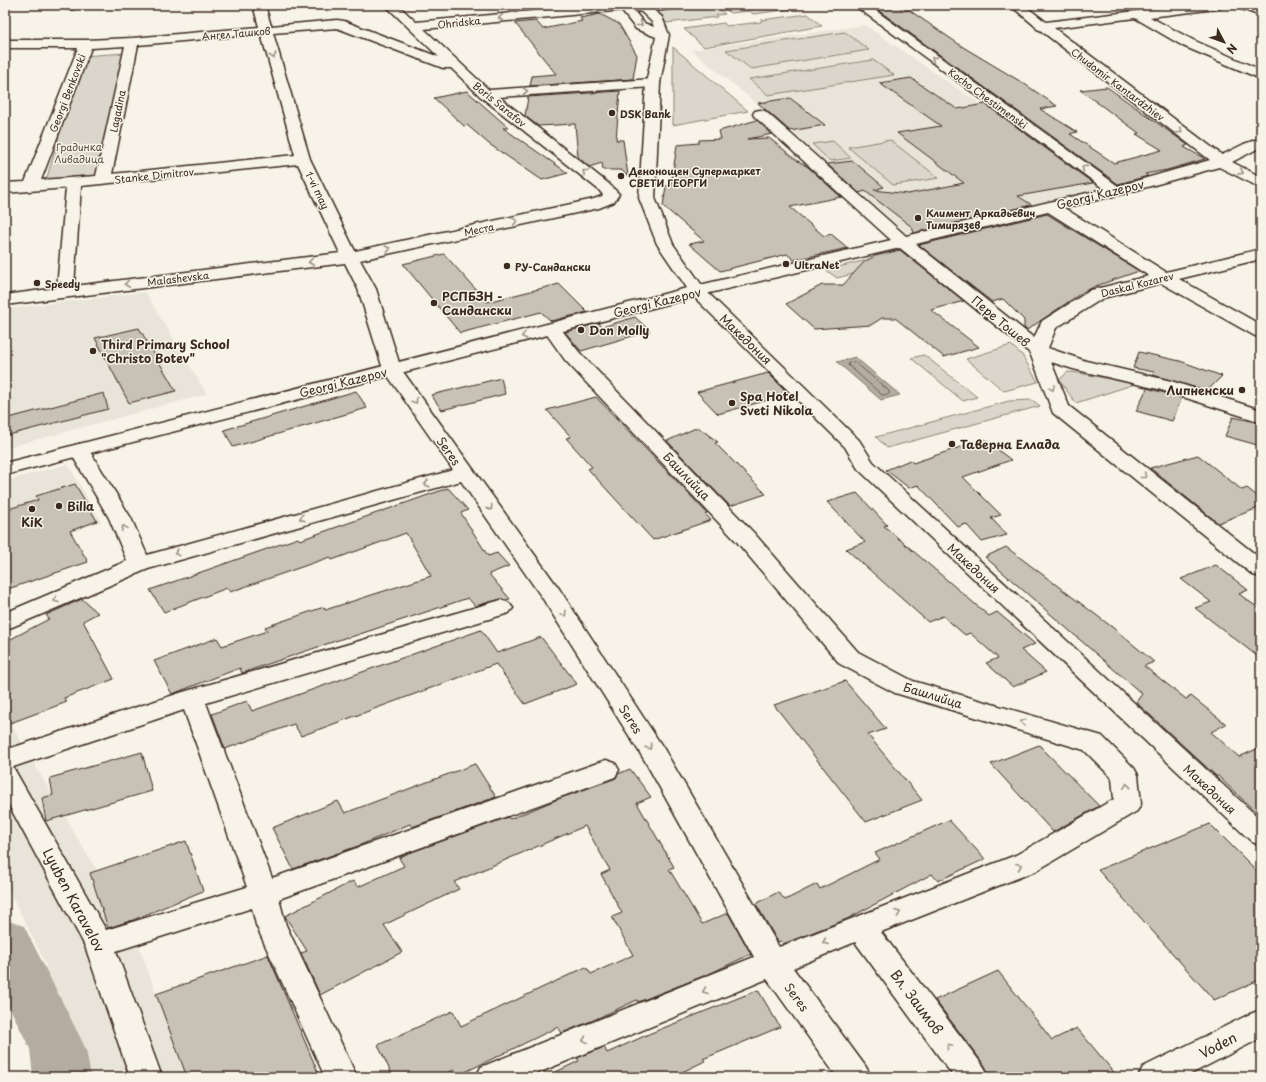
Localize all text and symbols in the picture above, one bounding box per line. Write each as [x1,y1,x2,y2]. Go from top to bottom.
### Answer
street label: Ohridska [437,12,482,32]
one-way arrow [498,13,505,22]
one-way arrow [636,19,643,26]
north arrow [1204,22,1244,62]
street label: Ангел Ташков [201,23,271,43]
text: N [1222,40,1241,58]
street label: Chudomir Kantardzhiev [1068,44,1168,124]
street label: Georgi Benkovski [45,51,89,134]
one-way arrow [268,52,277,59]
one-way arrow [931,57,938,64]
street label: Kocho Chestimenski [945,64,1031,132]
street label: Boris Sarafov [470,78,530,130]
one-way arrow [522,87,528,96]
street label: Lagadina [105,88,129,134]
place label: DSK Bank [620,106,671,121]
marker: DSK Bank [607,108,617,118]
one-way arrow [1175,126,1182,133]
park label: Градинка Ливадица [54,139,105,166]
street label: Stanke Dimitrov [114,163,195,187]
place label: Денонощен Супермаркет СВЕТИ ГЕОРГИ [628,163,762,190]
one-way arrow [1082,166,1089,173]
one-way arrow [1237,167,1244,175]
street label: 1-vi may [302,168,334,212]
one-way arrow [583,170,590,177]
marker: Денонощен Супермаркет СВЕТИ ГЕОРГИ [616,171,626,181]
street label: Georgi Kazepov [1054,174,1146,214]
place label: Климент Аркадьевич Тимирязев [926,205,1035,232]
marker: Климент Аркадьевич Тимирязев [913,213,923,223]
one-way arrow [512,217,518,225]
street label: Места [463,218,496,240]
one-way arrow [385,245,391,253]
one-way arrow [308,257,314,266]
place label: UltraNet [794,257,840,272]
place label: РУ-Сандански [515,259,591,274]
marker: UltraNet [781,259,791,269]
marker: РУ-Сандански [502,261,512,271]
street label: Malashevska [146,267,210,289]
street label: Daskal Kozarev [1099,268,1176,300]
place label: Speedy [45,276,80,291]
marker: Speedy [32,278,42,288]
one-way arrow [124,279,130,288]
street label: Georgi Kazepov [611,282,703,322]
place label: РСПБЗН - Сандански [442,287,512,319]
street label: Пере Тошев [968,291,1034,351]
marker: РСПБЗН - Сандански [429,298,439,308]
street label: Македония [716,309,776,369]
place label: Don Molly [589,321,649,339]
marker: Don Molly [576,325,586,335]
one-way arrow [520,331,527,340]
place label: Third Primary School "Christo Botev" [101,335,230,367]
marker: Third Primary School "Christo Botev" [88,346,98,356]
street label: Georgi Kazepov [297,362,389,402]
place label: Липненски [1166,381,1234,399]
one-way arrow [1047,384,1055,391]
marker: Липненски [1237,385,1247,395]
place label: Spa Hotel Sveti Nikola [740,387,813,419]
one-way arrow [410,397,417,404]
marker: Spa Hotel Sveti Nikola [727,398,737,408]
street label: Seres [433,433,466,469]
place label: Таверна Еллада [960,435,1061,453]
marker: Таверна Еллада [947,439,957,449]
street label: Башлийца [659,448,715,505]
one-way arrow [1139,471,1146,478]
one-way arrow [424,479,431,487]
place label: Billa [67,497,94,515]
marker: Billa [54,501,64,511]
one-way arrow [485,503,492,510]
marker: KiK [27,504,37,514]
place label: KiK [21,513,43,531]
one-way arrow [299,514,305,522]
one-way arrow [121,525,129,532]
street label: Македония [944,539,1004,597]
one-way arrow [174,549,180,557]
one-way arrow [53,595,60,603]
one-way arrow [559,610,567,617]
street label: Башлийца [901,677,965,713]
street label: Seres [615,701,647,738]
one-way arrow [1019,718,1026,727]
one-way arrow [644,743,651,750]
street label: Македония [1180,760,1240,818]
one-way arrow [1122,783,1131,789]
street label: Lyuben Karavelov [38,844,110,956]
one-way arrow [1016,863,1023,871]
one-way arrow [894,909,901,917]
one-way arrow [822,937,830,945]
street label: Вл. Заимов [886,965,948,1039]
street label: Seres [780,979,814,1015]
one-way arrow [702,987,709,995]
street label: Voden [1196,1027,1240,1063]
one-way arrow [581,1035,588,1043]
one-way arrow [947,1043,954,1050]

